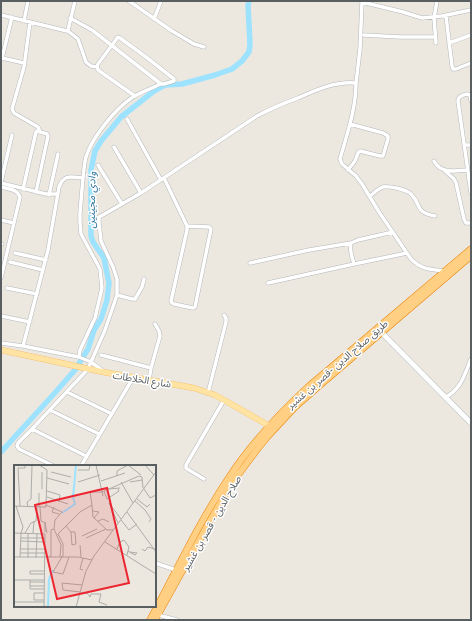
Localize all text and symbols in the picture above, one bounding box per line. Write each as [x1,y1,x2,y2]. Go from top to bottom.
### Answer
water label: وادي مجينين [85,171,101,229]
street label: طريق صلاح الدين -قصر بن غشير [284,318,391,413]
street label: شارع الخلاطات [112,369,172,392]
inset map [14,465,156,607]
street label: صلاح الدين - قصر بن غشير [179,474,245,575]

